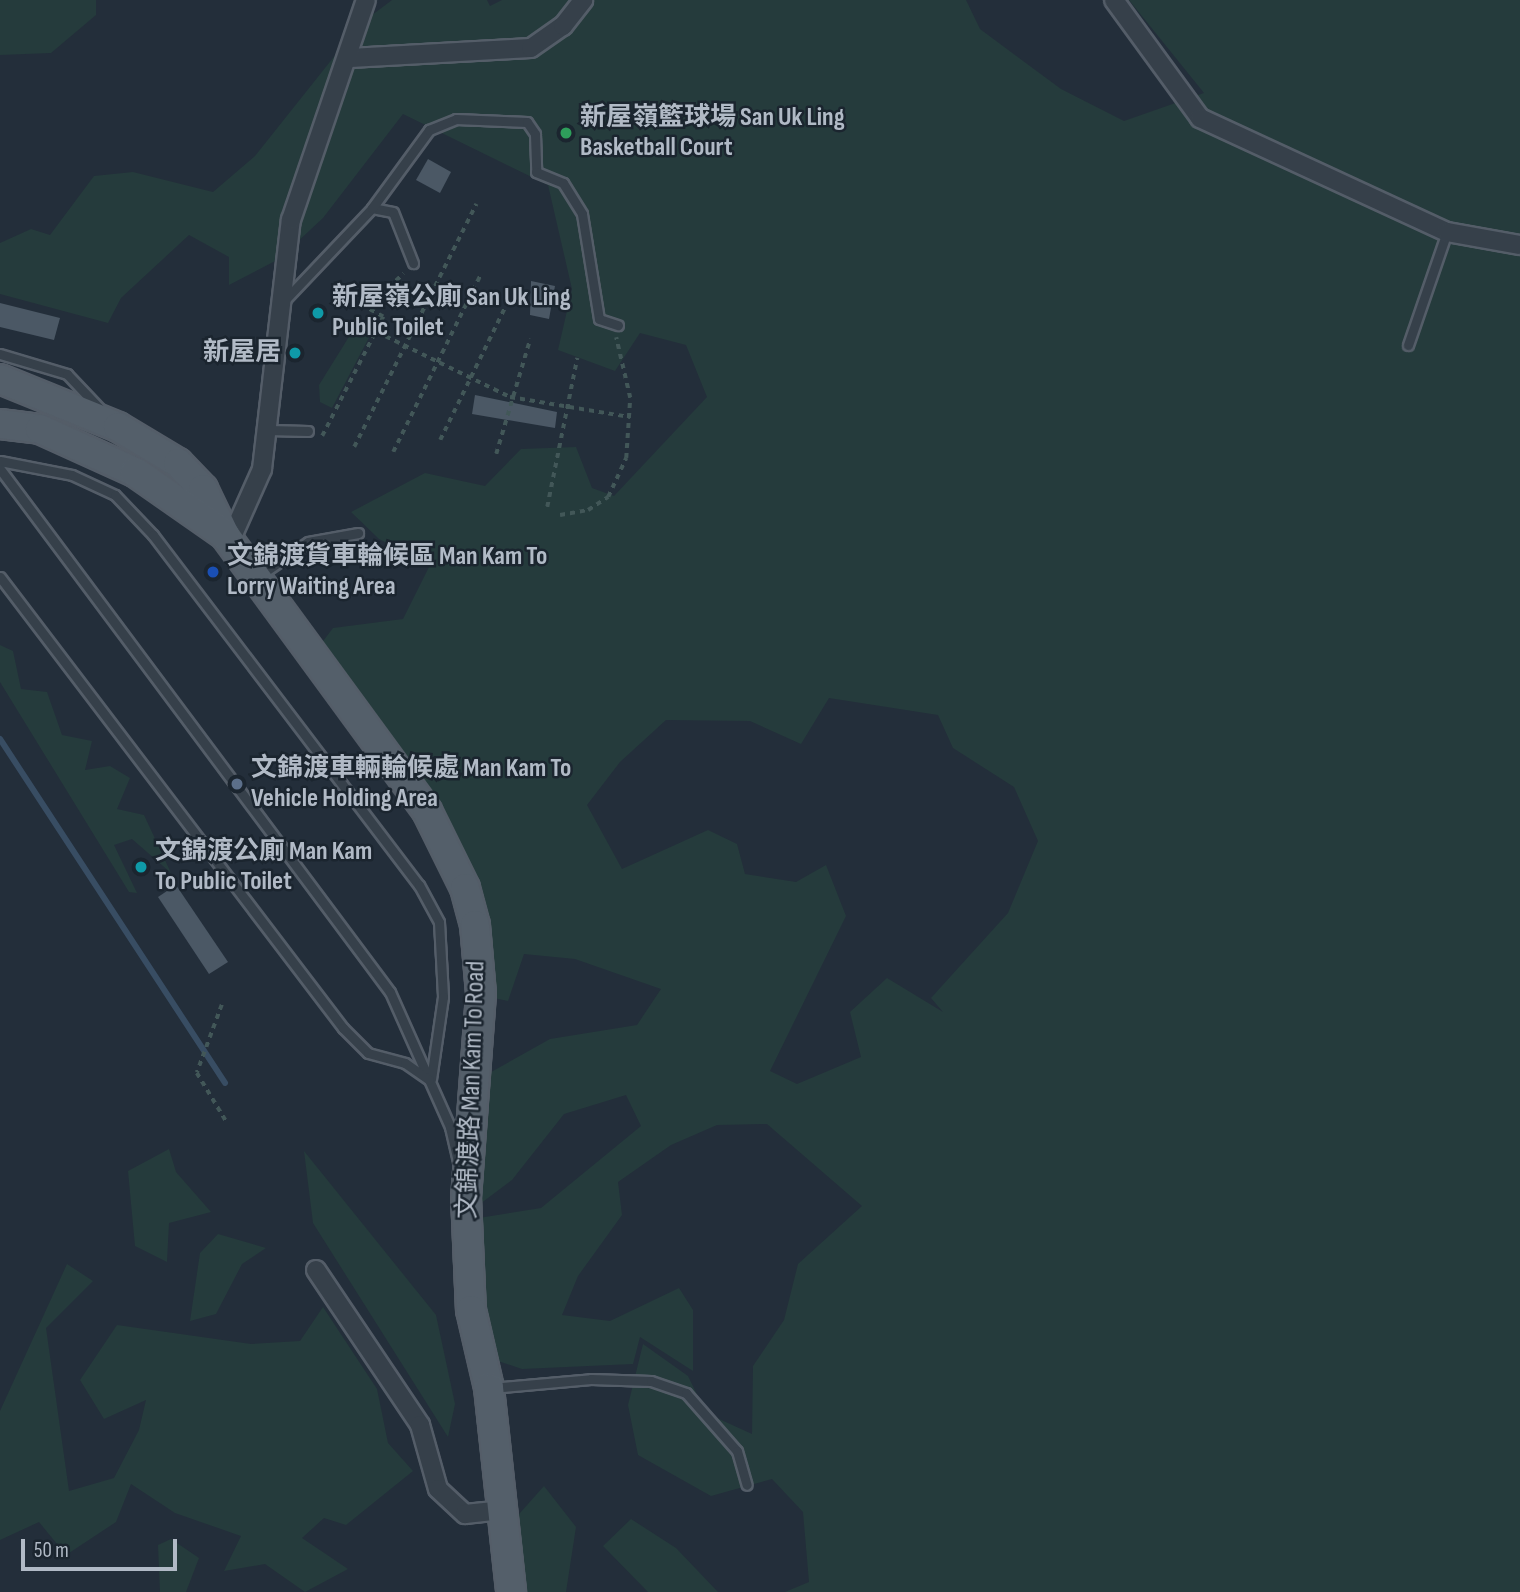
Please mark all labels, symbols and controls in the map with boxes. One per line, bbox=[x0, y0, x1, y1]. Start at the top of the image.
place label: 新屋嶺籃球場 San Uk Ling Basketball Court bbox=[580, 102, 845, 164]
marker: 新屋嶺籃球場 San Uk Ling Basketball Court bbox=[558, 125, 574, 141]
place label: 新屋嶺公廁 San Uk Ling Public Toilet bbox=[332, 282, 571, 344]
marker: 新屋嶺公廁 San Uk Ling Public Toilet bbox=[310, 305, 326, 321]
place label: 新屋居 bbox=[203, 337, 281, 369]
marker: 新屋居 bbox=[287, 345, 303, 361]
place label: 文錦渡貨車輪候區 Man Kam To Lorry Waiting Area bbox=[227, 541, 547, 602]
marker: 文錦渡貨車輪候區 Man Kam To Lorry Waiting Area bbox=[205, 564, 221, 580]
place label: 文錦渡車輛輪候處 Man Kam To Vehicle Holding Area bbox=[251, 753, 571, 814]
marker: 文錦渡車輛輪候處 Man Kam To Vehicle Holding Area bbox=[229, 776, 245, 792]
place label: 文錦渡公廁 Man Kam To Public Toilet bbox=[155, 836, 372, 898]
marker: 文錦渡公廁 Man Kam To Public Toilet bbox=[133, 859, 149, 875]
street label: 文錦渡路 Man Kam To Road bbox=[452, 960, 492, 1220]
scale bar bbox=[24, 1526, 180, 1570]
text: 50 m bbox=[34, 1538, 69, 1563]

